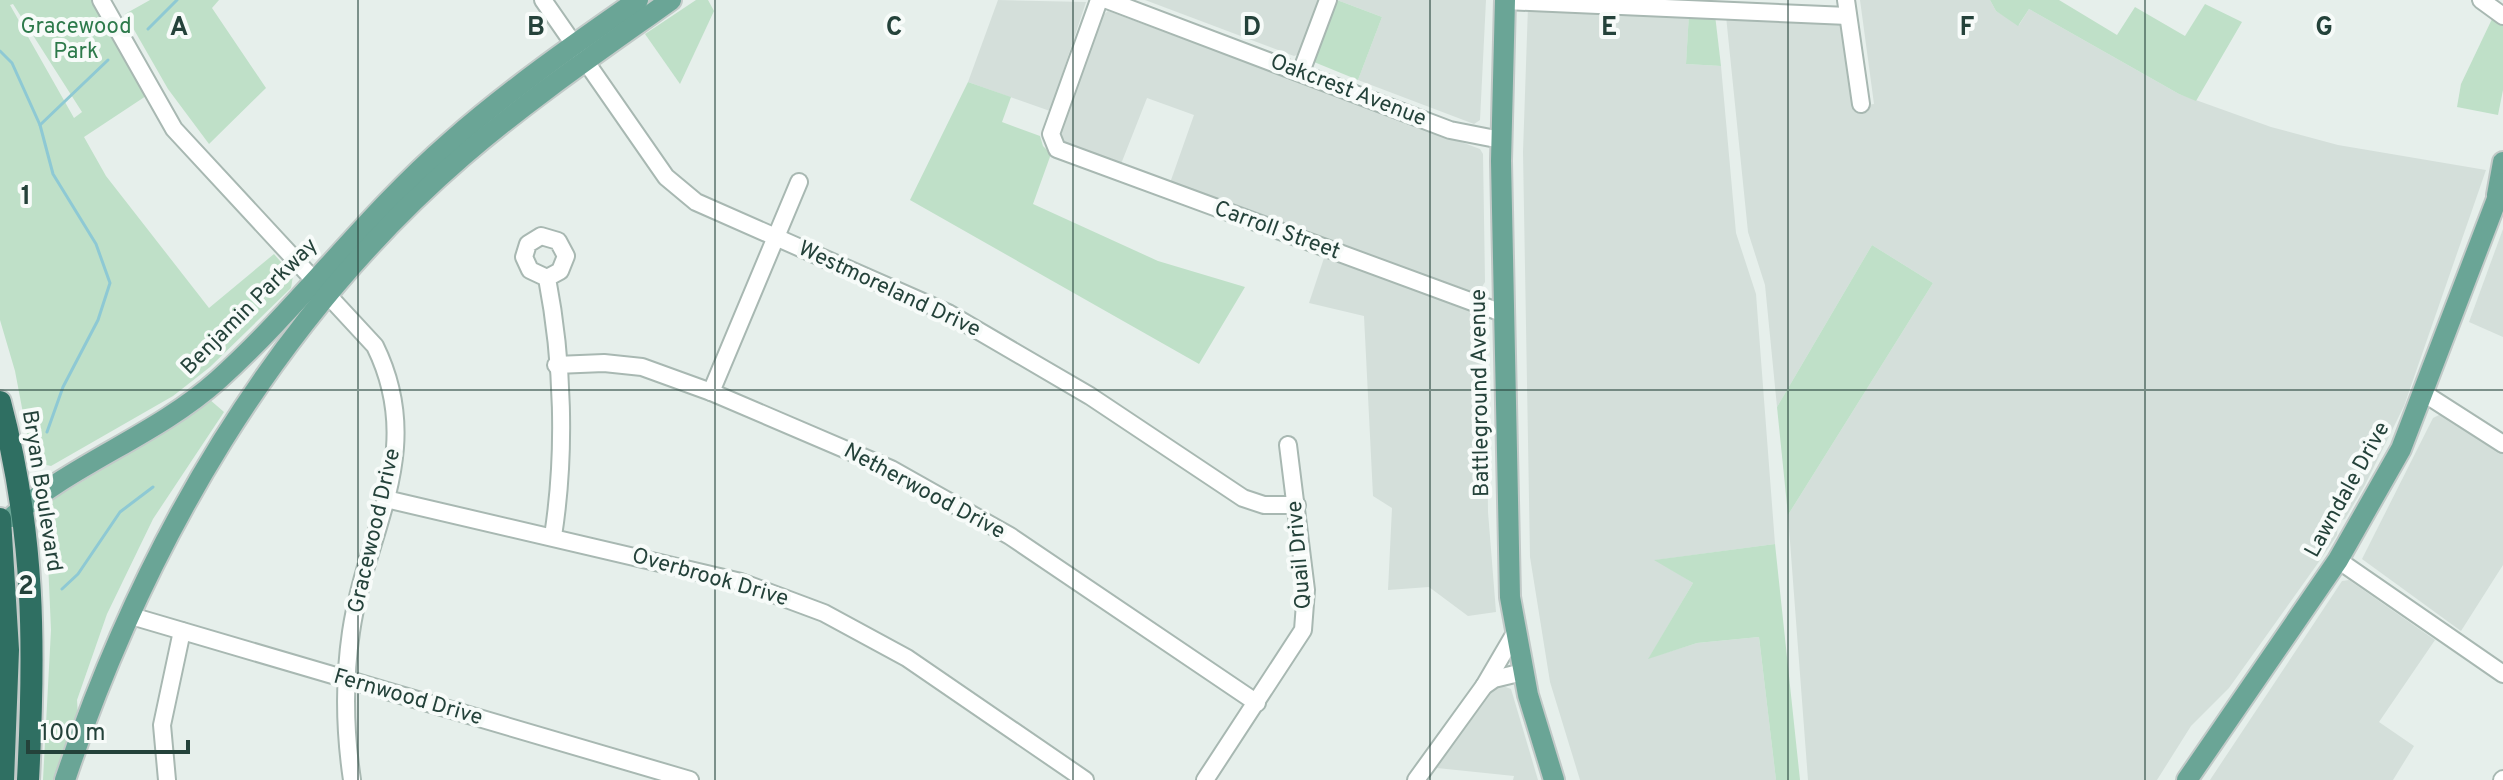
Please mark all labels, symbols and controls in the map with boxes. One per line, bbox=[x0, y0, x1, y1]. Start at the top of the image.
text: A bbox=[170, 12, 188, 45]
text: B bbox=[527, 12, 545, 45]
text: C bbox=[886, 12, 902, 45]
text: D bbox=[1243, 12, 1261, 45]
text: E bbox=[1601, 12, 1617, 45]
text: F bbox=[1960, 12, 1975, 45]
text: G bbox=[2315, 12, 2333, 45]
park label: Gracewood Park bbox=[20, 14, 132, 66]
street label: Oakcrest Avenue bbox=[1266, 49, 1430, 133]
text: 1 bbox=[21, 181, 31, 214]
street label: Carroll Street bbox=[1210, 196, 1344, 266]
street label: Benjamin Parkway bbox=[176, 233, 324, 381]
street label: Westmoreland Drive bbox=[793, 236, 985, 344]
street label: Battleground Avenue bbox=[1466, 289, 1496, 497]
street label: Bryan Boulevard bbox=[15, 408, 67, 574]
street label: Lawndale Drive bbox=[2300, 417, 2396, 563]
street label: Netherwood Drive bbox=[839, 438, 1009, 546]
street label: Gracewood Drive bbox=[343, 446, 407, 616]
street label: Quail Drive bbox=[1282, 500, 1318, 610]
street label: Overbrook Drive bbox=[629, 543, 791, 613]
text: 2 bbox=[18, 571, 34, 604]
street label: Fernwood Drive bbox=[330, 664, 486, 732]
scale bar bbox=[28, 704, 188, 754]
text: 100 m bbox=[40, 719, 106, 749]

